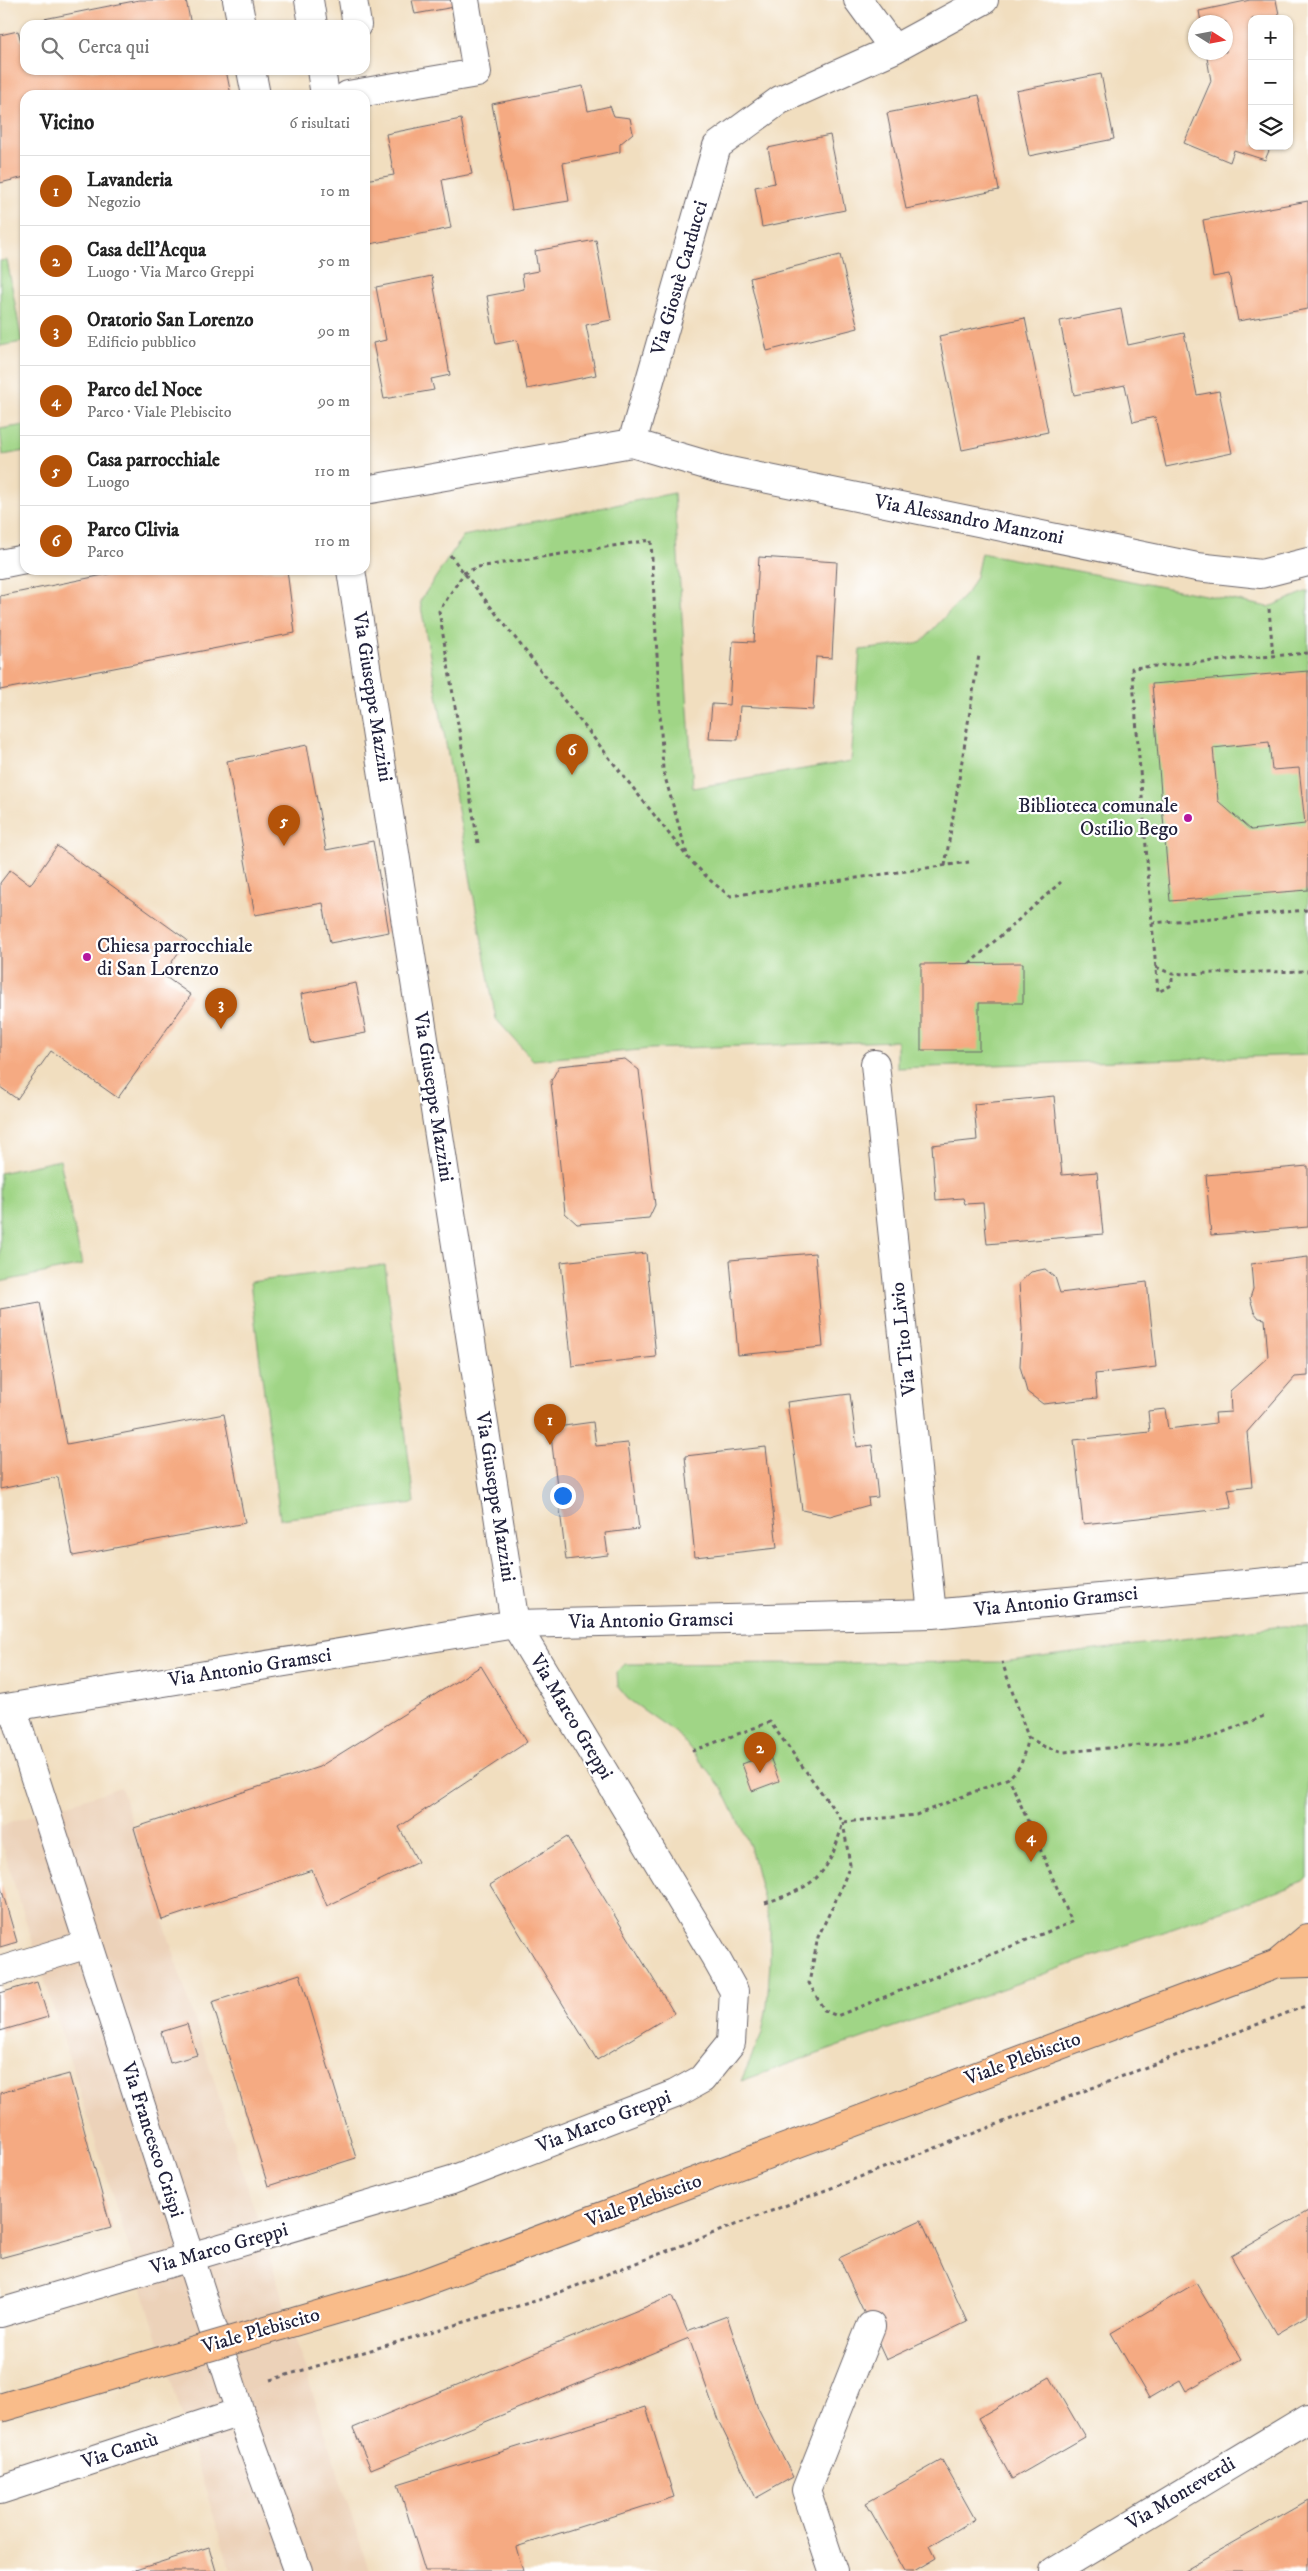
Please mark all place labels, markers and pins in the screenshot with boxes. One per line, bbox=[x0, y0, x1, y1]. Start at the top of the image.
pin: 6 bbox=[556, 734, 588, 775]
place label: Biblioteca comunale Ostilio Bego bbox=[1018, 794, 1178, 842]
pin: 5 bbox=[268, 805, 300, 846]
marker: Biblioteca comunale Ostilio Bego bbox=[1182, 812, 1194, 824]
place label: Chiesa parrocchiale di San Lorenzo bbox=[97, 934, 252, 982]
marker: Chiesa parrocchiale di San Lorenzo bbox=[81, 951, 93, 963]
pin: 3 bbox=[205, 988, 237, 1029]
pin: 1 bbox=[534, 1404, 566, 1445]
pin: 2 bbox=[744, 1732, 776, 1773]
pin: 4 bbox=[1015, 1821, 1047, 1862]

